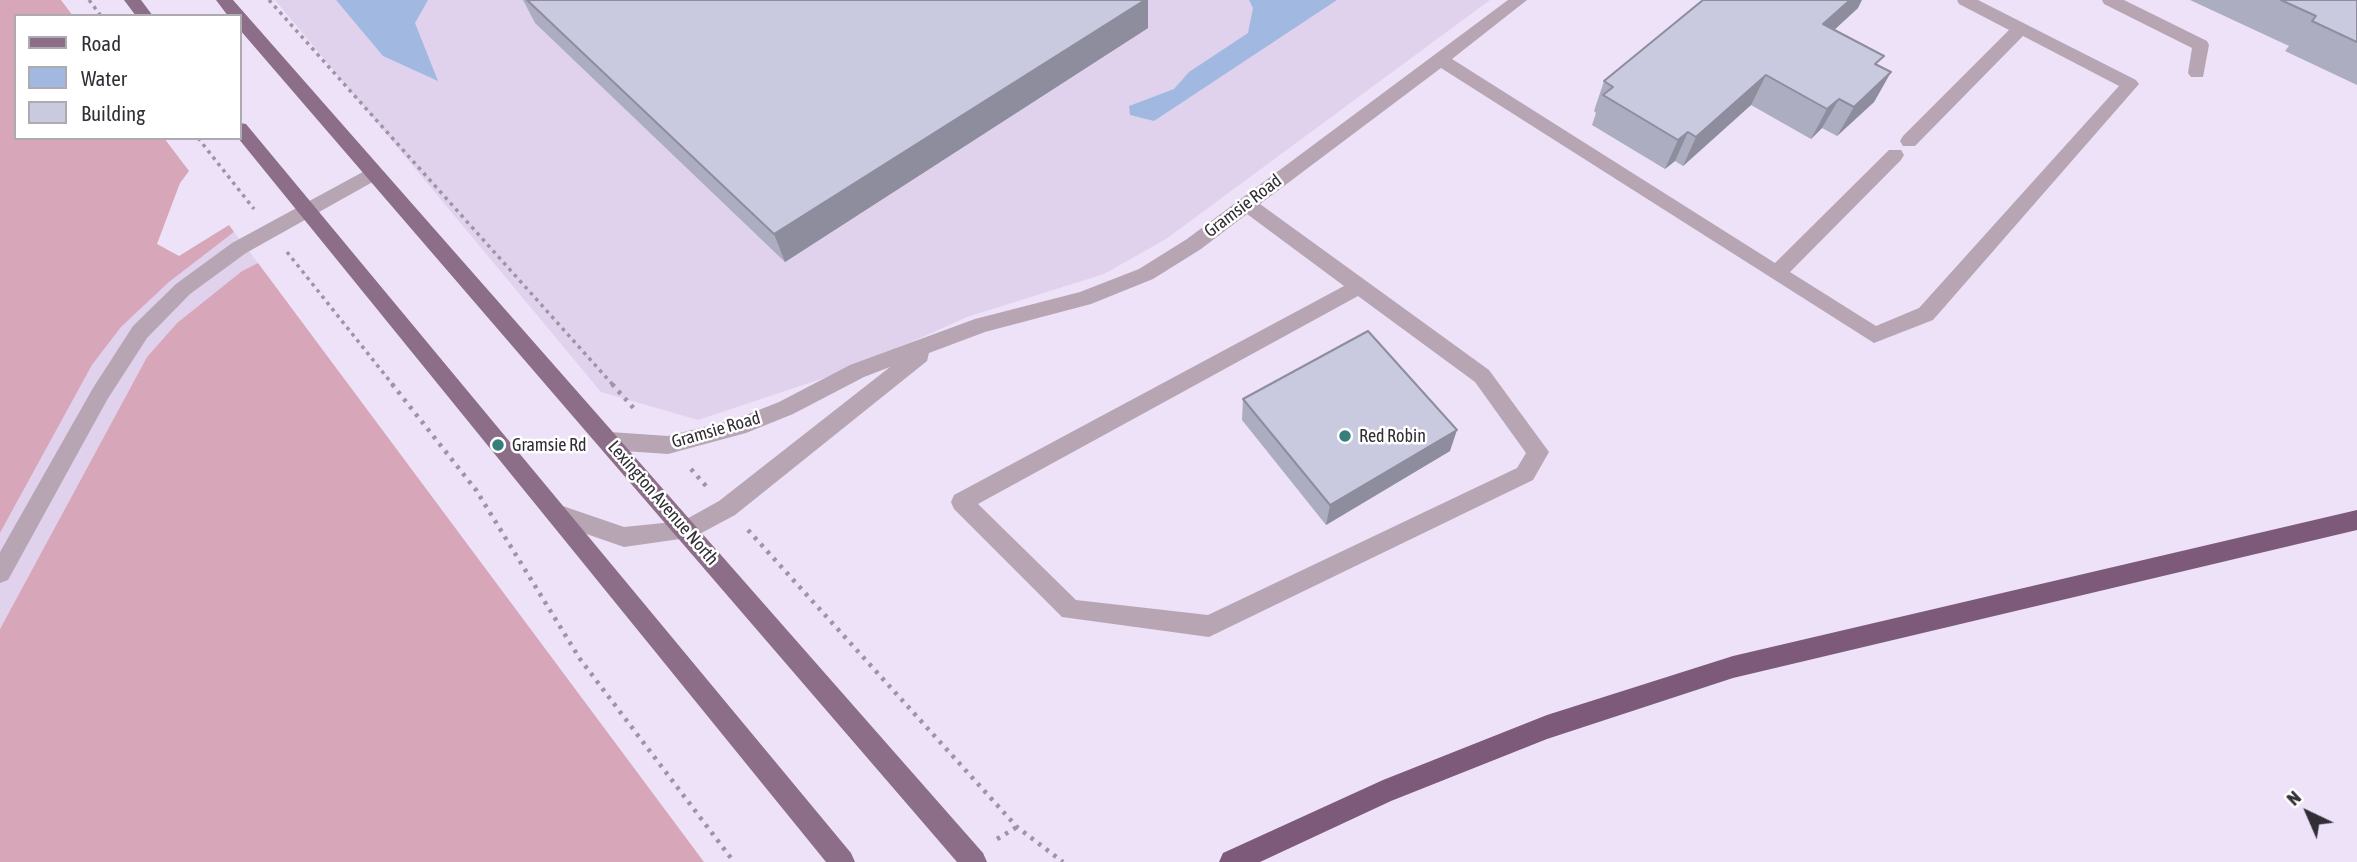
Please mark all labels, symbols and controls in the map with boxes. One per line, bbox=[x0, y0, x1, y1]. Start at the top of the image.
legend bbox=[14, 14, 242, 140]
text: Road bbox=[81, 31, 121, 55]
text: Water bbox=[81, 66, 127, 90]
text: Building bbox=[81, 101, 145, 125]
street label: Gramsie Road bbox=[1200, 170, 1286, 242]
street label: Gramsie Road bbox=[669, 407, 763, 453]
place label: Red Robin bbox=[1359, 425, 1426, 447]
marker: Red Robin bbox=[1337, 428, 1353, 444]
place label: Gramsie Rd bbox=[512, 434, 586, 456]
street label: Lexington Avenue North bbox=[603, 436, 723, 570]
marker: Gramsie Rd bbox=[490, 437, 506, 453]
north arrow bbox=[2273, 778, 2343, 848]
text: N bbox=[2282, 786, 2305, 810]

